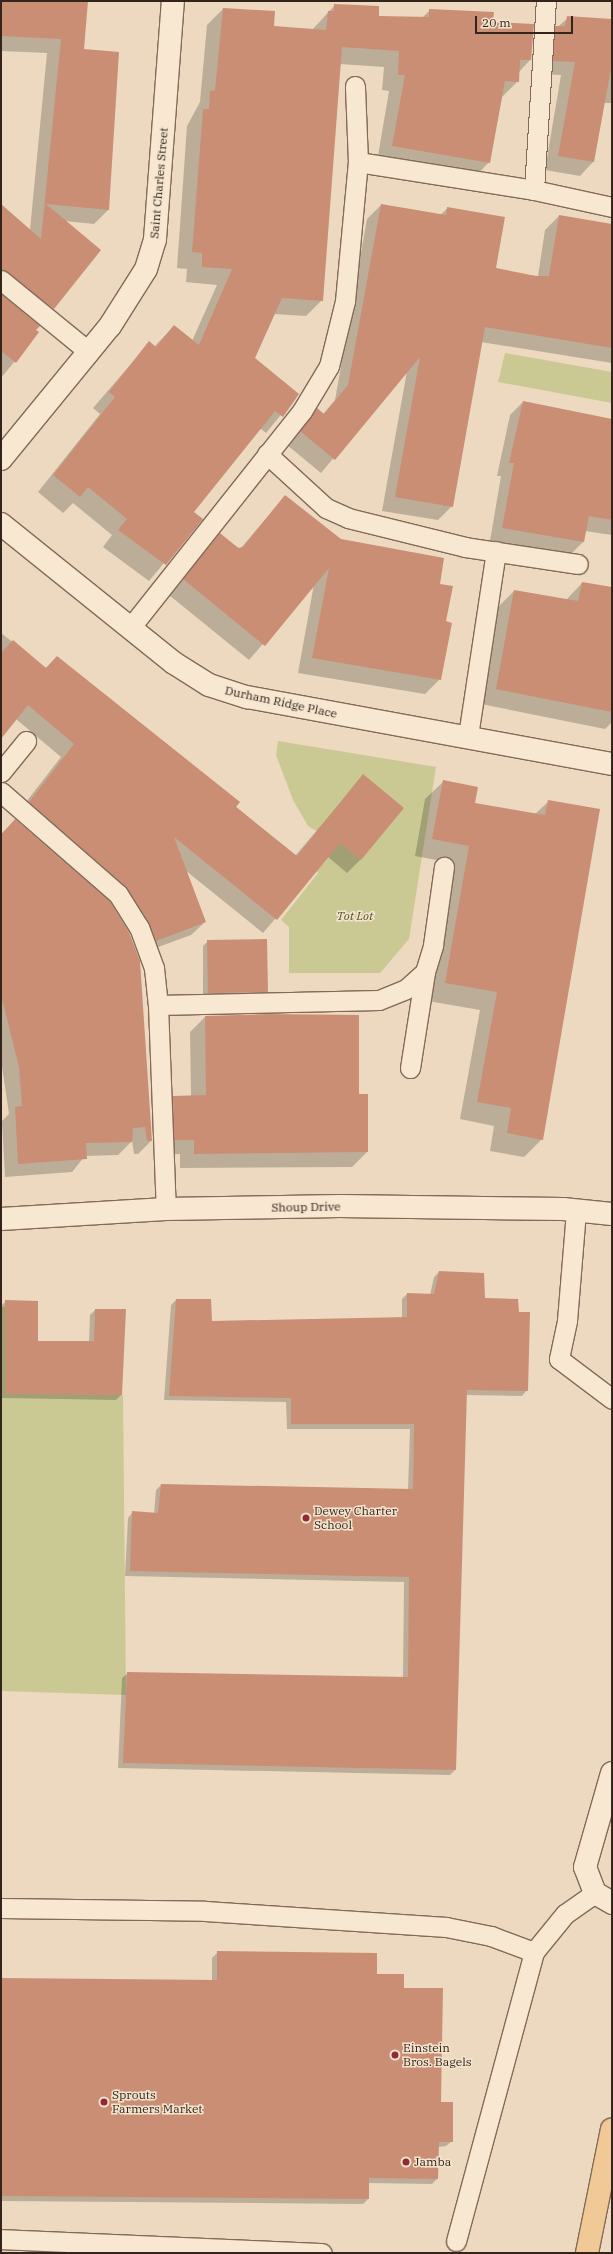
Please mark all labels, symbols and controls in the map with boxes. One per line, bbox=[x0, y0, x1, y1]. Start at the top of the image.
scale bar bbox=[477, 8, 575, 34]
text: 20 m bbox=[482, 15, 511, 30]
street label: Saint Charles Street bbox=[147, 127, 171, 239]
street label: Durham Ridge Place bbox=[224, 683, 338, 721]
park label: Tot Lot bbox=[337, 909, 373, 923]
street label: Shoup Drive bbox=[271, 1199, 341, 1215]
place label: Dewey Charter School bbox=[314, 1504, 397, 1532]
marker: Dewey Charter School bbox=[301, 1513, 311, 1523]
place label: Einstein Bros. Bagels bbox=[403, 2041, 472, 2069]
marker: Einstein Bros. Bagels bbox=[390, 2050, 400, 2060]
place label: Sprouts Farmers Market bbox=[112, 2088, 203, 2116]
marker: Sprouts Farmers Market bbox=[99, 2097, 109, 2107]
place label: Jamba bbox=[414, 2155, 451, 2169]
marker: Jamba bbox=[401, 2157, 411, 2167]

